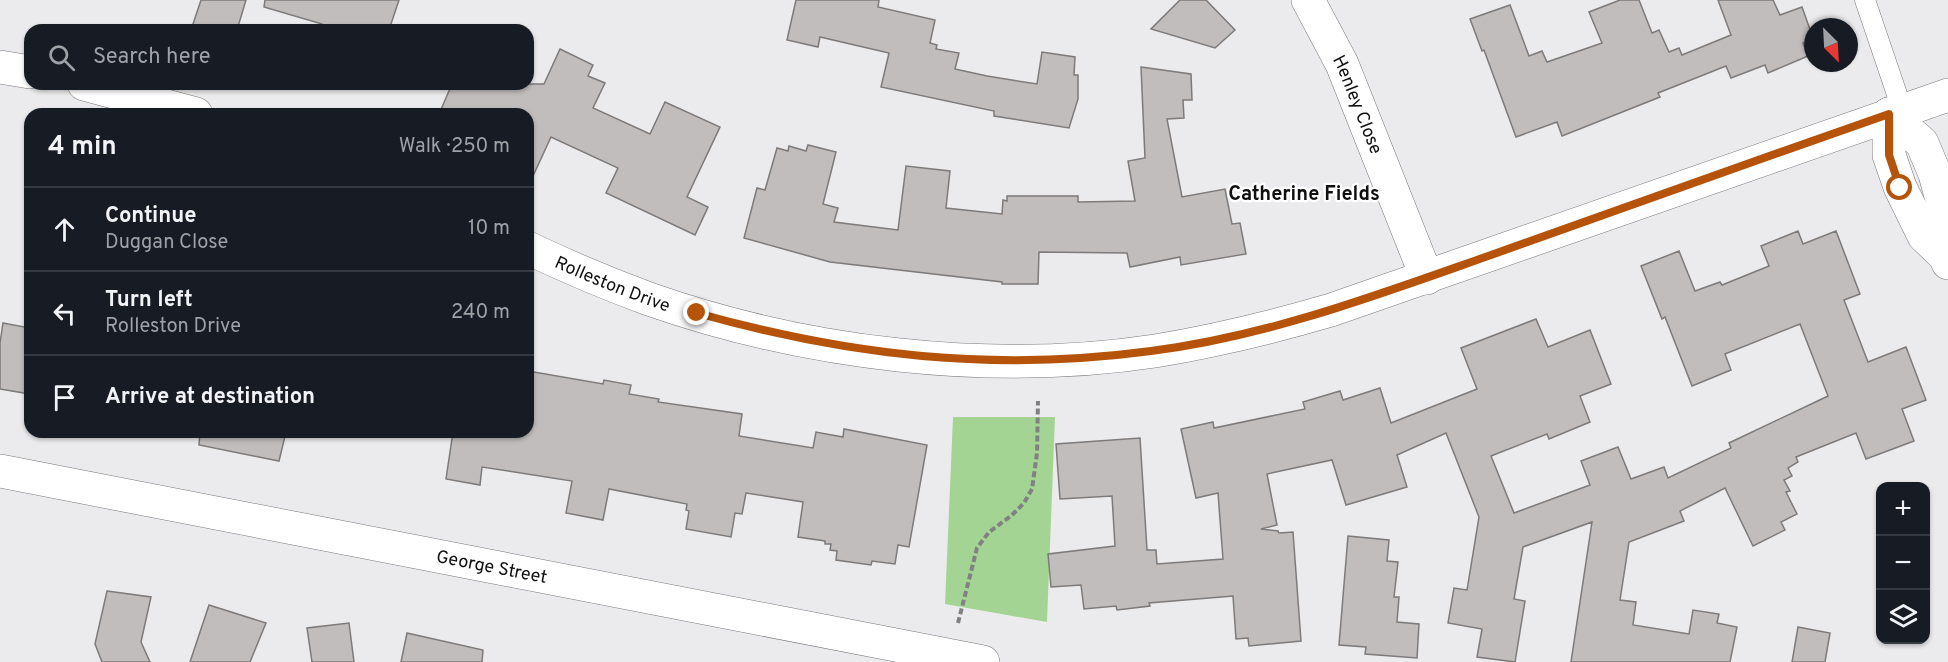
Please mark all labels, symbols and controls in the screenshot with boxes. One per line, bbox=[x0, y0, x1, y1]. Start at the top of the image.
north arrow bbox=[1804, 18, 1858, 72]
search box bbox=[24, 24, 534, 90]
icon: search bbox=[45, 41, 78, 74]
text: Search here bbox=[93, 44, 211, 71]
street label: Henley Close bbox=[1326, 52, 1387, 158]
text: 4 min bbox=[48, 131, 117, 164]
text: Walk · 250 m bbox=[399, 134, 510, 160]
route start bbox=[1886, 174, 1912, 200]
district label: Catherine Fields bbox=[1228, 182, 1380, 208]
text: Continue bbox=[105, 203, 196, 230]
icon: ahead bbox=[48, 213, 81, 246]
text: 10 m bbox=[468, 216, 510, 242]
text: Duggan Close bbox=[105, 230, 228, 256]
street label: Rolleston Drive bbox=[551, 252, 673, 318]
text: Turn left bbox=[105, 287, 193, 314]
icon: left bbox=[48, 297, 81, 330]
route end bbox=[683, 299, 709, 325]
text: 240 m bbox=[451, 300, 510, 326]
text: Rolleston Drive bbox=[105, 314, 241, 340]
icon: arrive bbox=[48, 381, 81, 414]
text: Arrive at destination bbox=[105, 384, 315, 411]
map controls bbox=[1876, 482, 1930, 644]
button: + bbox=[1876, 482, 1930, 536]
button: − bbox=[1876, 536, 1930, 590]
street label: George Street bbox=[434, 546, 549, 590]
button: layers bbox=[1876, 590, 1930, 644]

